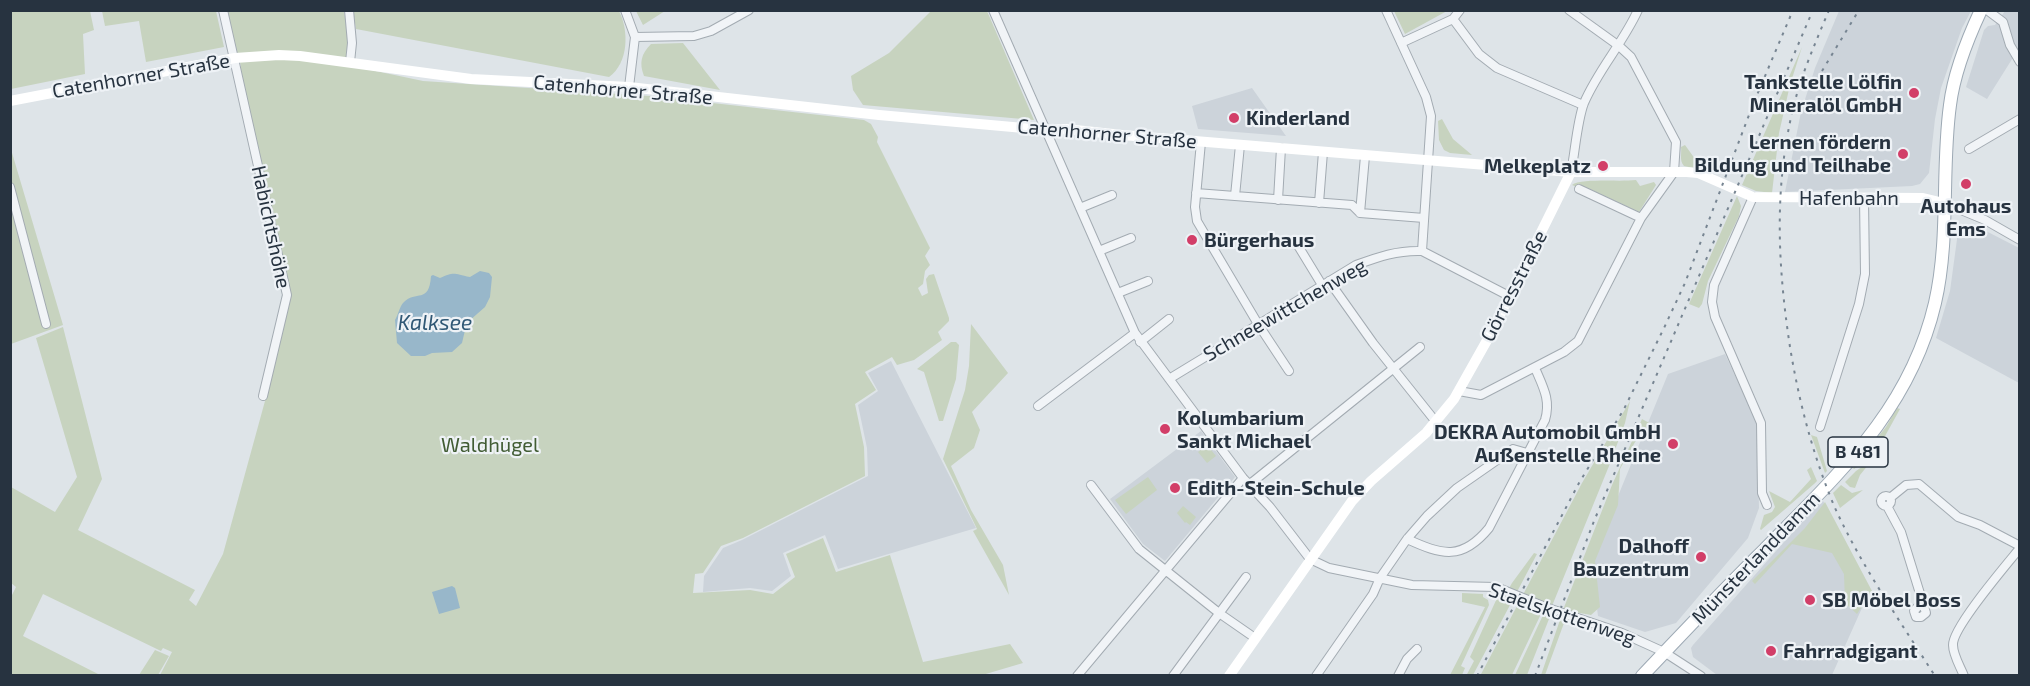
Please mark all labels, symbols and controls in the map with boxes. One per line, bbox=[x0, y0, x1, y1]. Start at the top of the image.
street label: Catenhorner Straße bbox=[50, 49, 232, 103]
street label: Catenhorner Straße bbox=[532, 70, 714, 110]
place label: Tankstelle Lölfin Mineralöl GmbH bbox=[1744, 70, 1902, 117]
marker: Tankstelle Lölfin Mineralöl GmbH bbox=[1907, 86, 1921, 100]
place label: Kinderland bbox=[1246, 106, 1350, 130]
marker: Kinderland bbox=[1227, 111, 1241, 125]
street label: Catenhorner Straße bbox=[1016, 114, 1198, 154]
place label: Lernen fördern Bildung und Teilhabe bbox=[1694, 130, 1891, 177]
marker: Lernen fördern Bildung und Teilhabe bbox=[1896, 147, 1910, 161]
place label: Melkeplatz bbox=[1484, 154, 1591, 178]
marker: Melkeplatz bbox=[1596, 159, 1610, 173]
street label: Habichtshöhe bbox=[246, 163, 296, 291]
marker: Autohaus Ems bbox=[1959, 177, 1973, 191]
street label: Hafenbahn bbox=[1799, 186, 1899, 210]
place label: Autohaus Ems bbox=[1921, 194, 2011, 241]
street label: Görresstraße bbox=[1476, 226, 1552, 346]
place label: Bürgerhaus bbox=[1204, 228, 1314, 252]
marker: Bürgerhaus bbox=[1185, 233, 1199, 247]
street label: Schneewittchenweg bbox=[1199, 253, 1371, 367]
water label: Kalksee bbox=[398, 310, 472, 336]
place label: Kolumbarium Sankt Michael bbox=[1177, 406, 1311, 453]
place label: DEKRA Automobil GmbH Außenstelle Rheine bbox=[1434, 420, 1661, 467]
marker: Kolumbarium Sankt Michael bbox=[1158, 422, 1172, 436]
park label: Waldhügel bbox=[441, 433, 539, 457]
marker: DEKRA Automobil GmbH Außenstelle Rheine bbox=[1666, 437, 1680, 451]
road number: B 481 bbox=[1828, 437, 1888, 467]
place label: Edith-Stein-Schule bbox=[1187, 476, 1365, 500]
marker: Edith-Stein-Schule bbox=[1168, 481, 1182, 495]
street label: Münsterlanddamm bbox=[1687, 487, 1825, 629]
place label: Dalhoff Bauzentrum bbox=[1573, 534, 1689, 581]
marker: Dalhoff Bauzentrum bbox=[1694, 550, 1708, 564]
street label: Staelskottenweg bbox=[1485, 578, 1639, 650]
place label: SB Möbel Boss bbox=[1822, 588, 1961, 612]
marker: SB Möbel Boss bbox=[1803, 593, 1817, 607]
place label: Fahrradgigant bbox=[1783, 639, 1918, 663]
marker: Fahrradgigant bbox=[1764, 644, 1778, 658]

